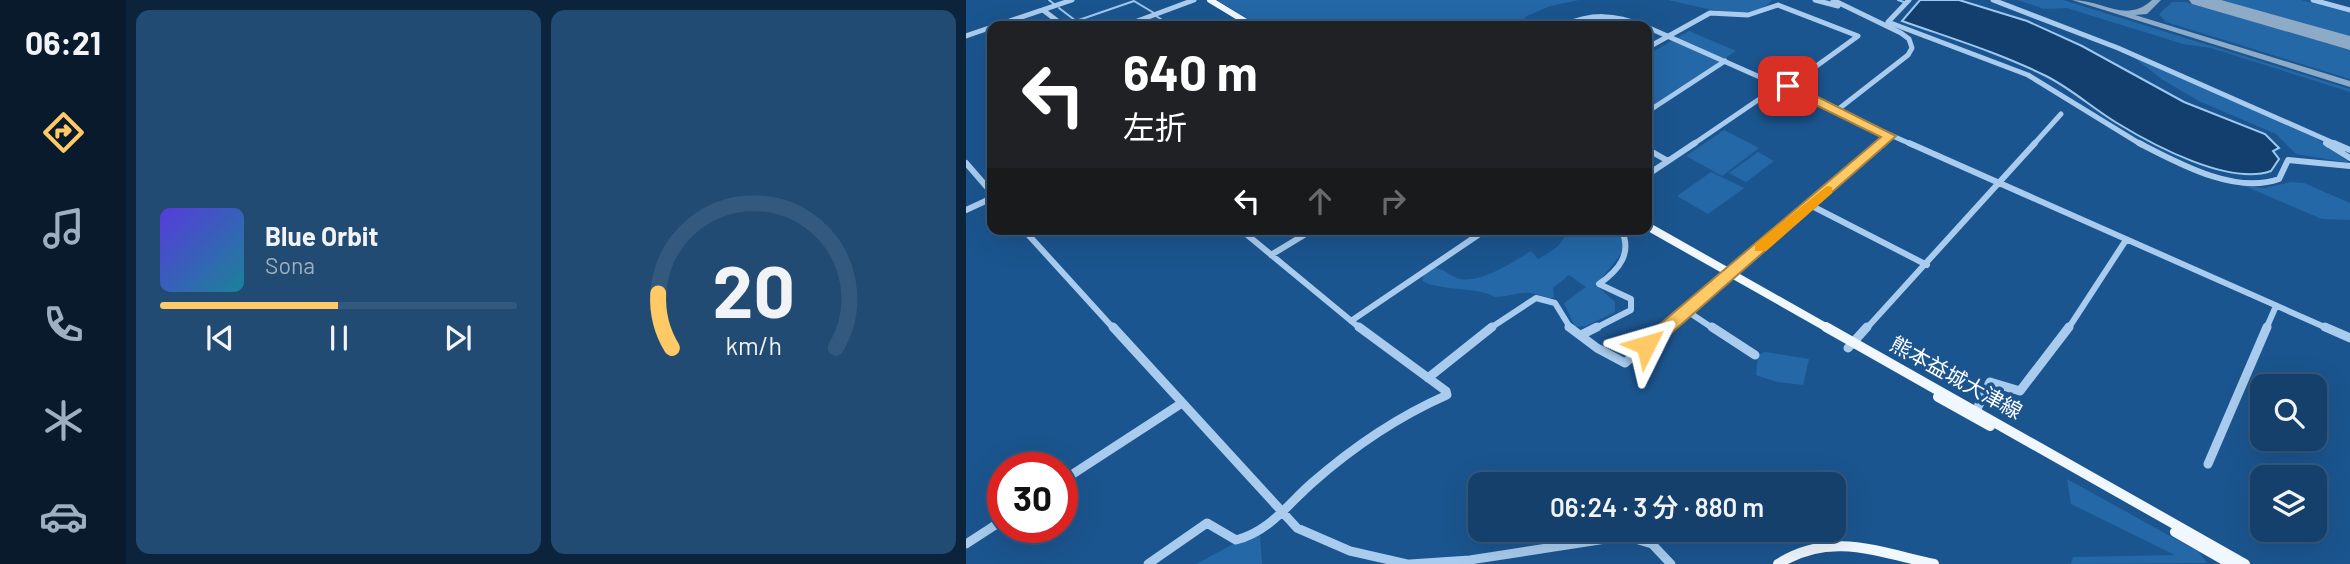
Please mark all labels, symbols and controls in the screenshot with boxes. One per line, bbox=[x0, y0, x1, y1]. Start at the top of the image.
text: 06:21 bbox=[25, 23, 101, 61]
text: 640 m bbox=[1123, 42, 1258, 101]
icon: left bbox=[1008, 49, 1099, 140]
pin bbox=[1758, 56, 1818, 116]
icon: arrive bbox=[1769, 67, 1807, 105]
text: 左折 bbox=[1123, 107, 1187, 145]
icon: directions bbox=[39, 108, 88, 157]
icon: left bbox=[1228, 182, 1266, 220]
icon: ahead bbox=[1301, 182, 1339, 220]
icon: right bbox=[1374, 182, 1412, 220]
icon: music bbox=[39, 204, 88, 253]
text: Blue Orbit bbox=[265, 220, 378, 251]
text: 20 bbox=[712, 245, 795, 333]
text: Sona bbox=[265, 251, 315, 279]
icon: phone bbox=[39, 300, 88, 349]
position arrow bbox=[1609, 308, 1683, 382]
icon: previous bbox=[201, 319, 239, 357]
icon: pause bbox=[320, 319, 358, 357]
icon: next bbox=[439, 319, 477, 357]
text: km/h bbox=[725, 330, 782, 360]
street label: 熊本益城大津線 bbox=[1886, 330, 2027, 423]
map controls bbox=[2250, 374, 2327, 542]
button: search bbox=[2250, 374, 2327, 451]
icon: climate bbox=[39, 396, 88, 445]
speed limit sign: 30 bbox=[987, 452, 1078, 543]
button: layers bbox=[2250, 465, 2327, 542]
text: 06:24 · 3 分 · 880 m bbox=[1550, 491, 1764, 522]
icon: car bbox=[39, 492, 88, 541]

